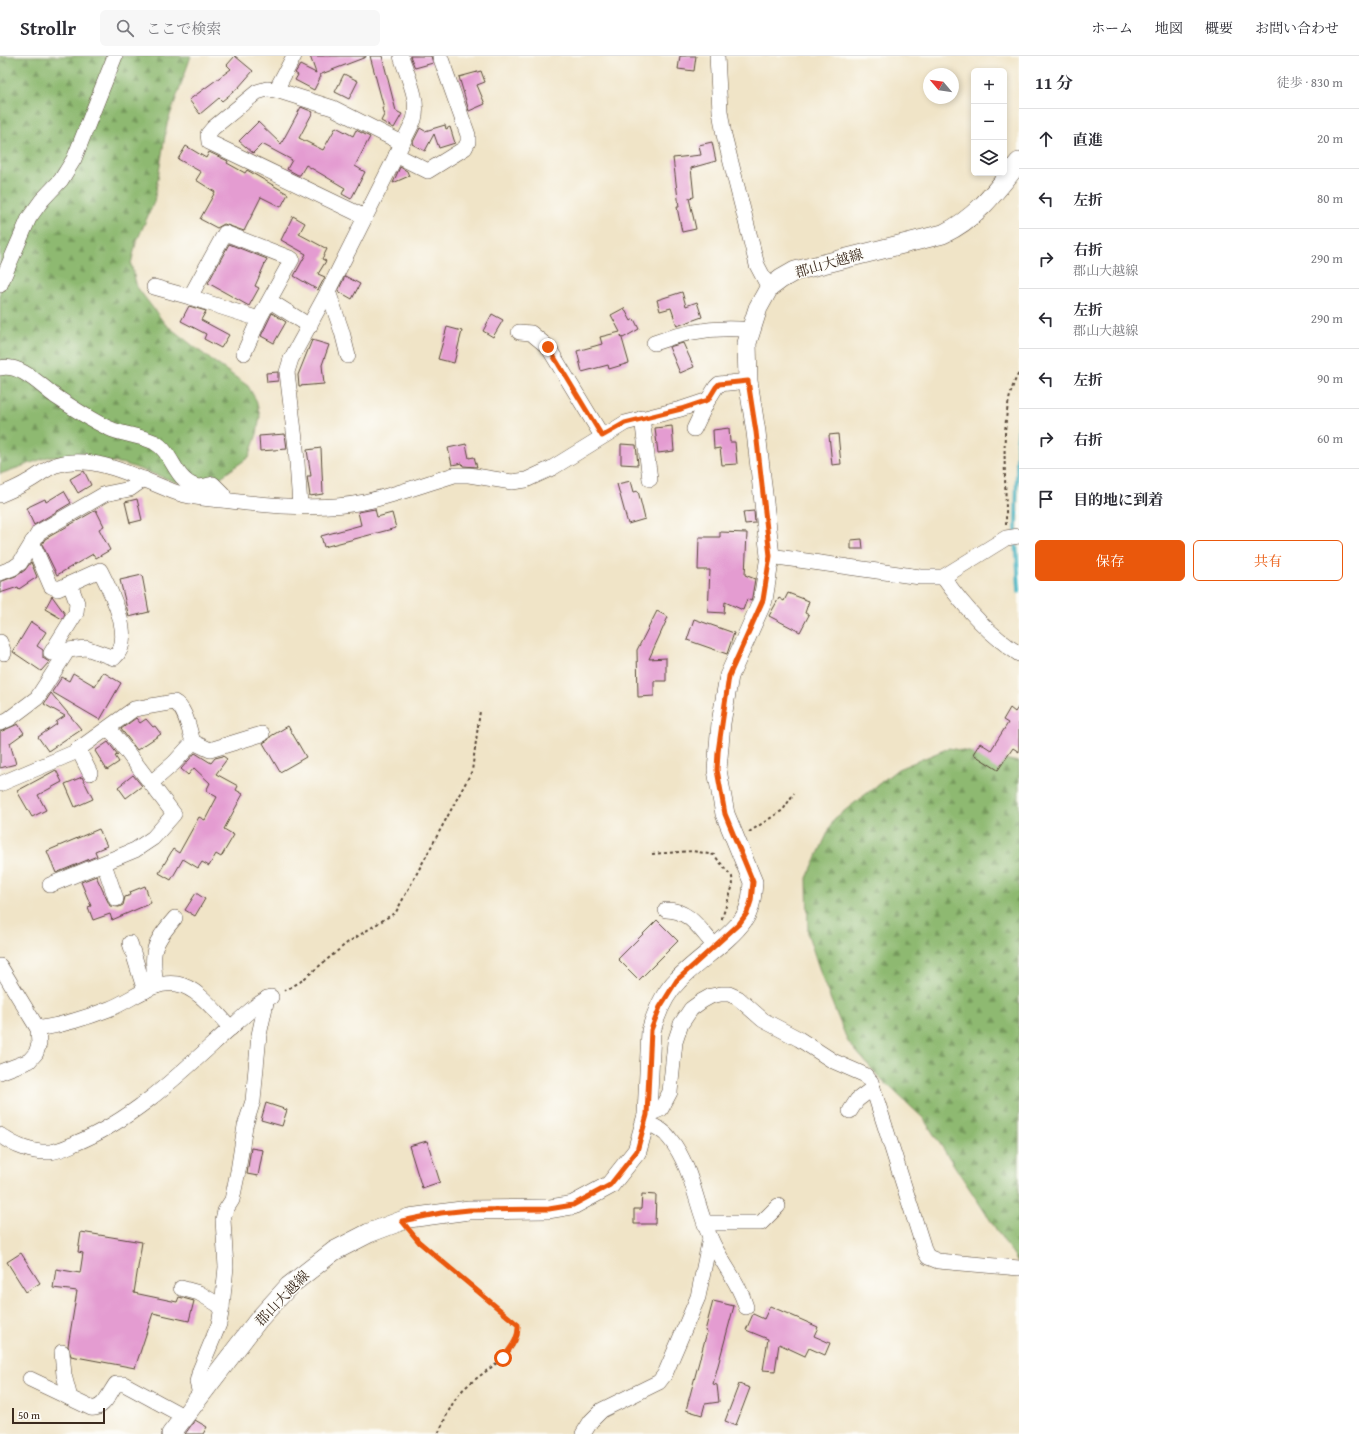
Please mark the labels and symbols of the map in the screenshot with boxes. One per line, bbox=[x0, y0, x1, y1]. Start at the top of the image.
north arrow bbox=[923, 68, 959, 104]
street label: 郡山大越線 bbox=[793, 244, 865, 282]
route end bbox=[539, 338, 557, 356]
street label: 郡山大越線 bbox=[250, 1266, 314, 1330]
route start bbox=[494, 1349, 512, 1367]
scale bar bbox=[12, 1406, 105, 1425]

